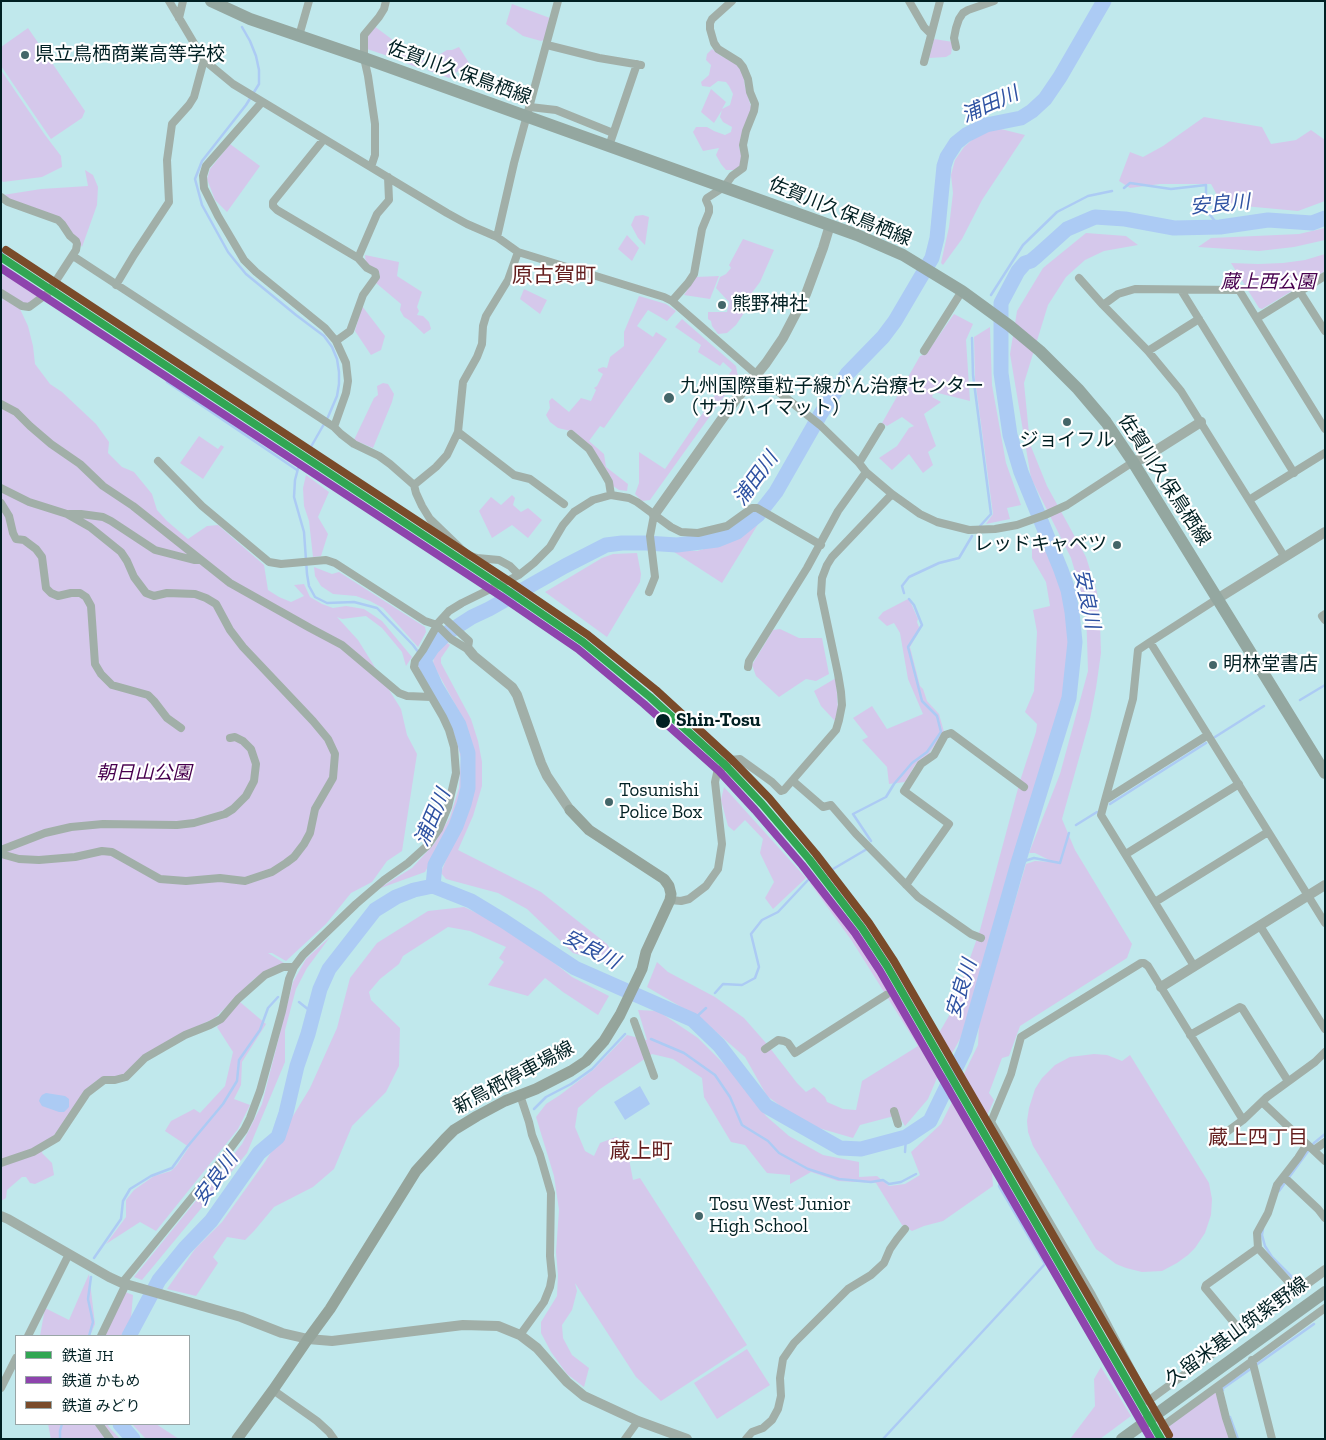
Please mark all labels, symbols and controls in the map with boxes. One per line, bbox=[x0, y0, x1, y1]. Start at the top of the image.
street label: 佐賀川久保鳥栖線 bbox=[384, 36, 534, 110]
place label: 県立鳥栖商業高等学校 bbox=[35, 44, 225, 66]
marker: 県立鳥栖商業高等学校 bbox=[19, 49, 31, 61]
water label: 浦田川 bbox=[958, 82, 1022, 128]
street label: 佐賀川久保鳥栖線 bbox=[765, 173, 915, 251]
water label: 安良川 bbox=[1189, 190, 1251, 220]
district label: 原古賀町 bbox=[512, 263, 596, 289]
park label: 蔵上西公園 bbox=[1221, 272, 1315, 294]
place label: 熊野神社 bbox=[732, 294, 808, 316]
marker: 熊野神社 bbox=[716, 299, 728, 311]
place label: 九州国際重粒子線がん治療センター （サガハイマット） bbox=[680, 376, 984, 420]
marker: 九州国際重粒子線がん治療センター （サガハイマット） bbox=[662, 391, 676, 405]
street label: 佐賀川久保鳥栖線 bbox=[1113, 410, 1215, 550]
marker: ジョイフル bbox=[1061, 416, 1073, 428]
place label: ジョイフル bbox=[1020, 430, 1114, 452]
water label: 浦田川 bbox=[729, 448, 783, 510]
place label: レッドキャベツ bbox=[974, 534, 1107, 556]
marker: レッドキャベツ bbox=[1111, 539, 1123, 551]
water label: 安良川 bbox=[1068, 567, 1104, 631]
place label: 明林堂書店 bbox=[1223, 654, 1318, 676]
marker: 明林堂書店 bbox=[1207, 659, 1219, 671]
place label: Shin-Tosu bbox=[676, 710, 761, 732]
marker: Shin-Tosu bbox=[654, 712, 672, 730]
park label: 朝日山公園 bbox=[97, 763, 191, 785]
place label: Tosunishi Police Box bbox=[619, 780, 702, 824]
water label: 浦田川 bbox=[410, 786, 456, 850]
marker: Tosunishi Police Box bbox=[603, 796, 615, 808]
water label: 安良川 bbox=[559, 925, 623, 975]
water label: 安良川 bbox=[942, 957, 982, 1021]
street label: 新鳥栖停車場線 bbox=[450, 1037, 578, 1119]
district label: 蔵上四丁目 bbox=[1208, 1126, 1308, 1150]
district label: 蔵上町 bbox=[610, 1139, 672, 1165]
water label: 安良川 bbox=[189, 1148, 243, 1210]
place label: Tosu West Junior High School bbox=[709, 1194, 851, 1238]
marker: Tosu West Junior High School bbox=[693, 1210, 705, 1222]
street label: 久留米基山筑紫野線 bbox=[1161, 1273, 1313, 1391]
legend bbox=[15, 1335, 190, 1425]
text: 鉄道 JH bbox=[62, 1347, 114, 1365]
text: 鉄道 かもめ bbox=[62, 1372, 140, 1390]
text: 鉄道 みどり bbox=[62, 1397, 140, 1415]

